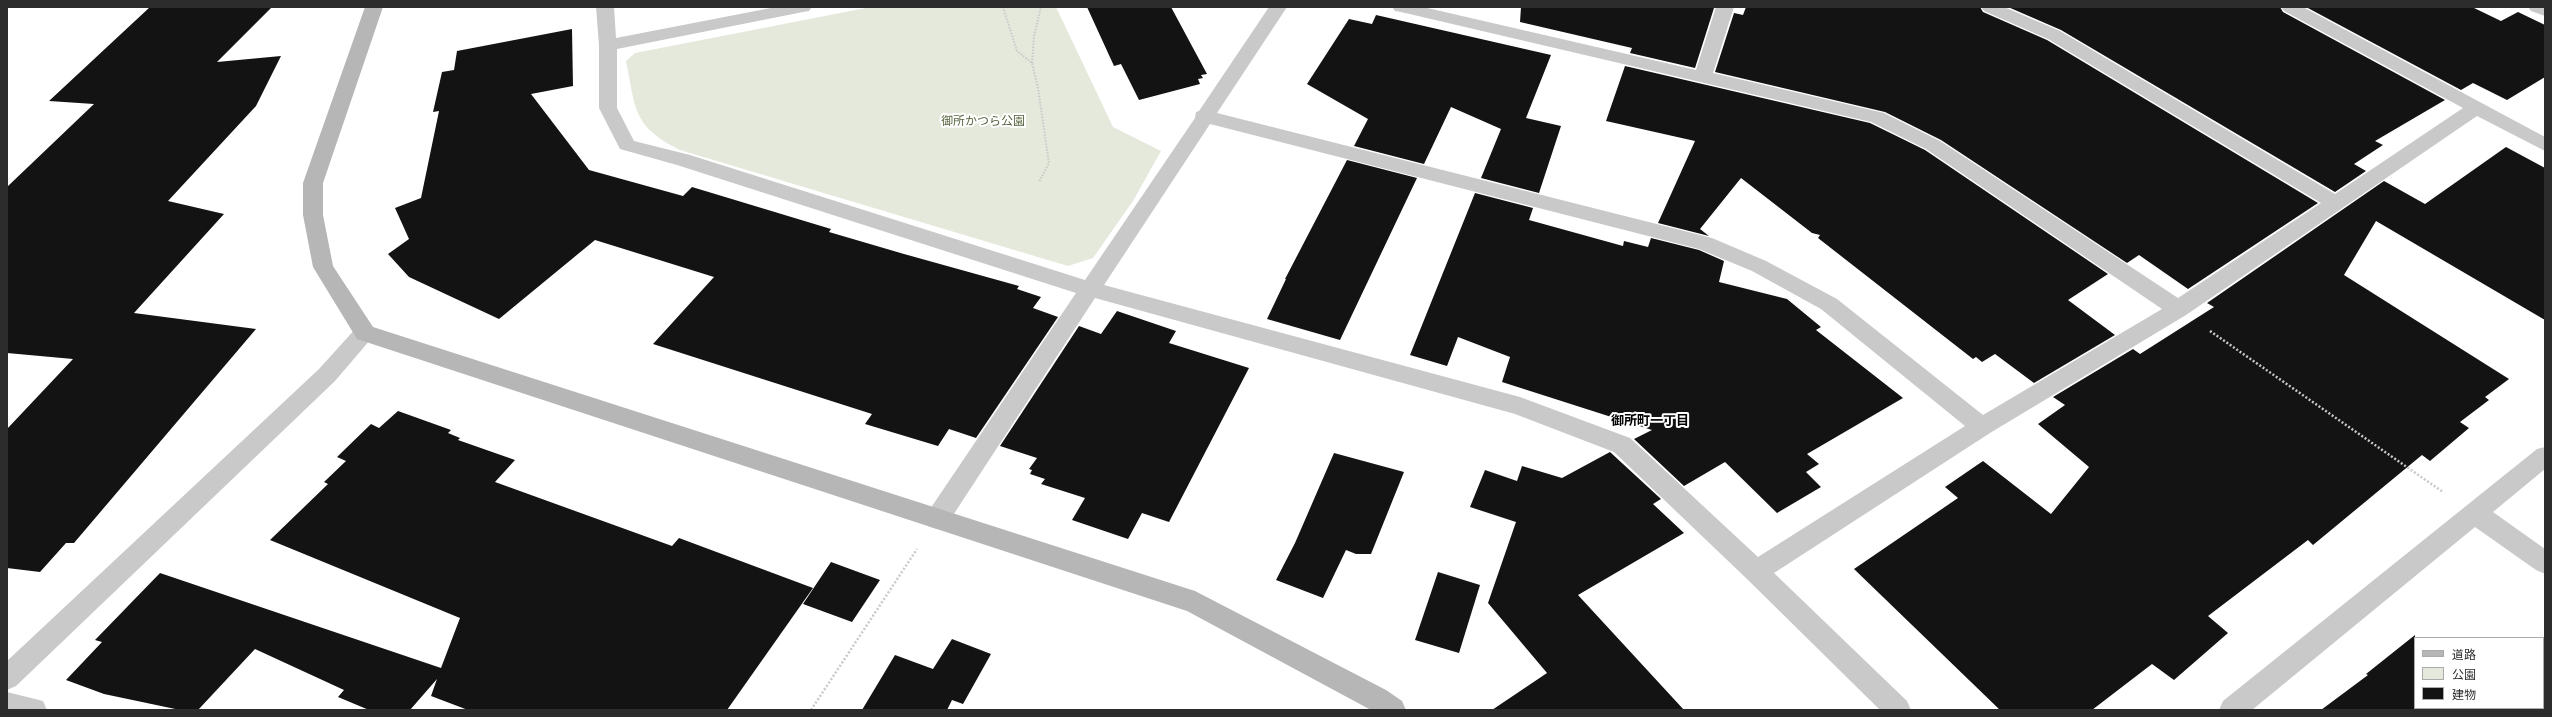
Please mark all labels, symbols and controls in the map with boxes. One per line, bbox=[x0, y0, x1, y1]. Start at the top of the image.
park label: 御所かつら公園 bbox=[941, 115, 1025, 129]
district label: 御所町一丁目 bbox=[1611, 413, 1689, 429]
legend bbox=[2414, 637, 2544, 709]
text: 道路 bbox=[2452, 648, 2476, 662]
text: 公園 bbox=[2452, 668, 2476, 682]
text: 建物 bbox=[2452, 688, 2476, 702]

